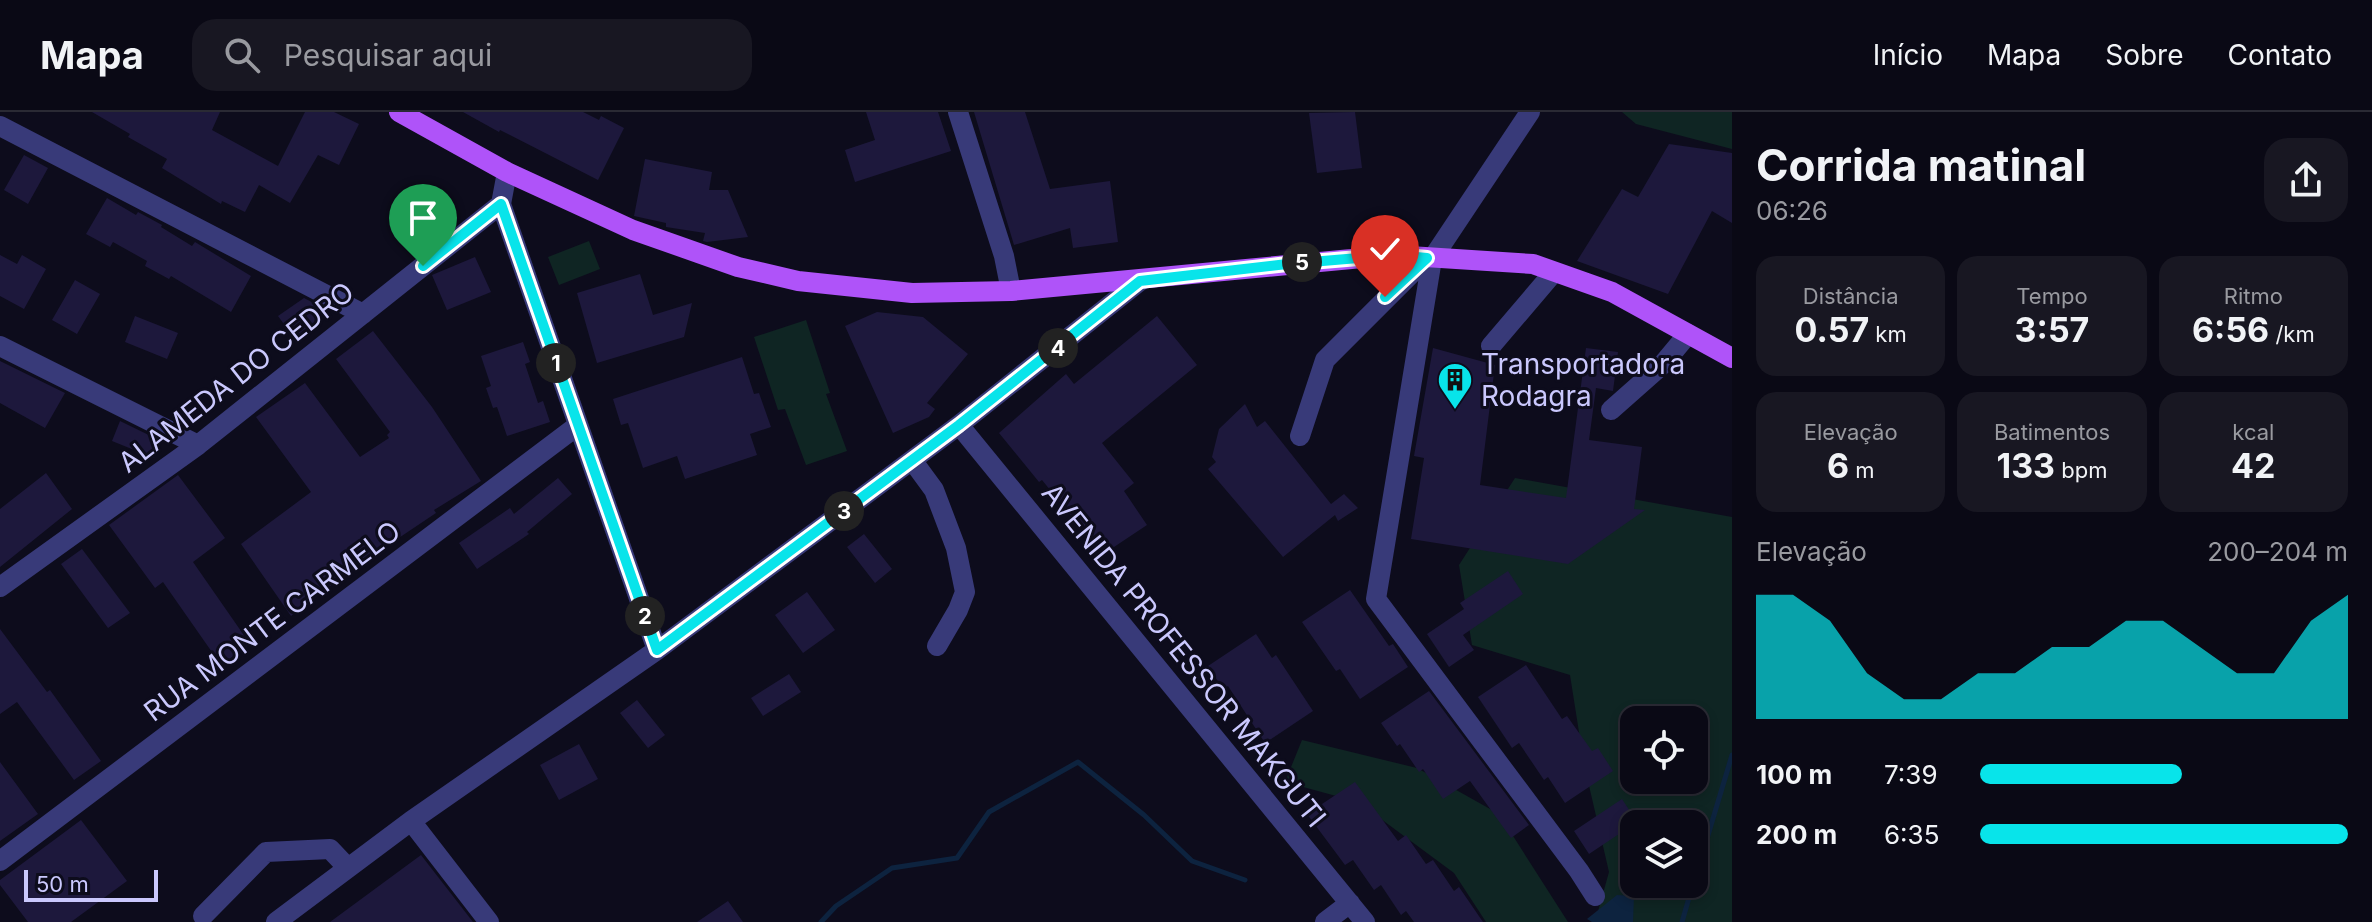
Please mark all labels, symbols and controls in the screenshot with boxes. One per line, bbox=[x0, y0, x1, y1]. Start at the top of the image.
search box bbox=[192, 19, 752, 91]
text: Mapa bbox=[40, 32, 144, 78]
icon: search bbox=[220, 33, 264, 77]
text: Pesquisar aqui bbox=[284, 37, 492, 73]
text: Início bbox=[1873, 38, 1943, 72]
text: Mapa bbox=[1987, 38, 2061, 72]
text: Sobre bbox=[2105, 38, 2184, 72]
text: Contato bbox=[2228, 38, 2332, 72]
text: Corrida matinal bbox=[1756, 138, 2086, 192]
button: share bbox=[2264, 138, 2348, 222]
pin bbox=[389, 184, 457, 266]
text: 06:26 bbox=[1756, 195, 1828, 226]
icon: arrive bbox=[401, 196, 445, 240]
pin bbox=[1351, 215, 1419, 297]
icon: check bbox=[1363, 227, 1407, 271]
pin: 5 bbox=[1282, 242, 1322, 282]
text: 5 bbox=[1295, 249, 1309, 275]
street label: ALAMEDA DO CEDRO bbox=[111, 275, 361, 479]
text: Distância bbox=[1803, 283, 1899, 309]
text: Tempo bbox=[2016, 283, 2088, 309]
text: Ritmo bbox=[2224, 283, 2283, 309]
text: 0.57 bbox=[1795, 309, 1869, 350]
text: 3:57 bbox=[2015, 309, 2089, 350]
text: 6:56 bbox=[2192, 309, 2269, 350]
text: km bbox=[1869, 321, 1907, 347]
text: /km bbox=[2269, 321, 2315, 347]
pin: 4 bbox=[1038, 328, 1078, 368]
text: 4 bbox=[1051, 335, 1065, 361]
pin: 1 bbox=[536, 343, 576, 383]
place label: Transportadora Rodagra bbox=[1481, 347, 1685, 413]
text: 1 bbox=[551, 350, 561, 376]
building icon: Transportadora Rodagra bbox=[1436, 361, 1474, 411]
text: Elevação bbox=[1804, 419, 1898, 445]
text: Batimentos bbox=[1994, 419, 2110, 445]
text: kcal bbox=[2232, 419, 2274, 445]
text: 6 bbox=[1827, 445, 1849, 486]
text: 133 bbox=[1997, 445, 2055, 486]
text: 42 bbox=[2231, 445, 2276, 486]
text: m bbox=[1849, 457, 1874, 483]
text: bpm bbox=[2055, 457, 2107, 483]
street label: AVENIDA PROFESSOR MAKGUTI bbox=[1035, 476, 1333, 834]
pin: 3 bbox=[824, 491, 864, 531]
text: 3 bbox=[837, 498, 851, 524]
street label: RUA MONTE CARMELO bbox=[137, 514, 407, 728]
text: Elevação bbox=[1756, 536, 1867, 567]
text: 200–204 m bbox=[2207, 536, 2348, 567]
pin: 2 bbox=[625, 596, 665, 636]
text: 2 bbox=[638, 603, 652, 629]
map controls bbox=[1620, 706, 1708, 898]
button: locate bbox=[1620, 706, 1708, 794]
text: 100 m bbox=[1756, 759, 1832, 790]
text: 7:39 bbox=[1884, 759, 1938, 790]
button: layers bbox=[1620, 810, 1708, 898]
text: 200 m bbox=[1756, 819, 1837, 850]
text: 6:35 bbox=[1884, 819, 1939, 850]
scale bar bbox=[24, 866, 158, 902]
text: 50 m bbox=[36, 871, 89, 897]

